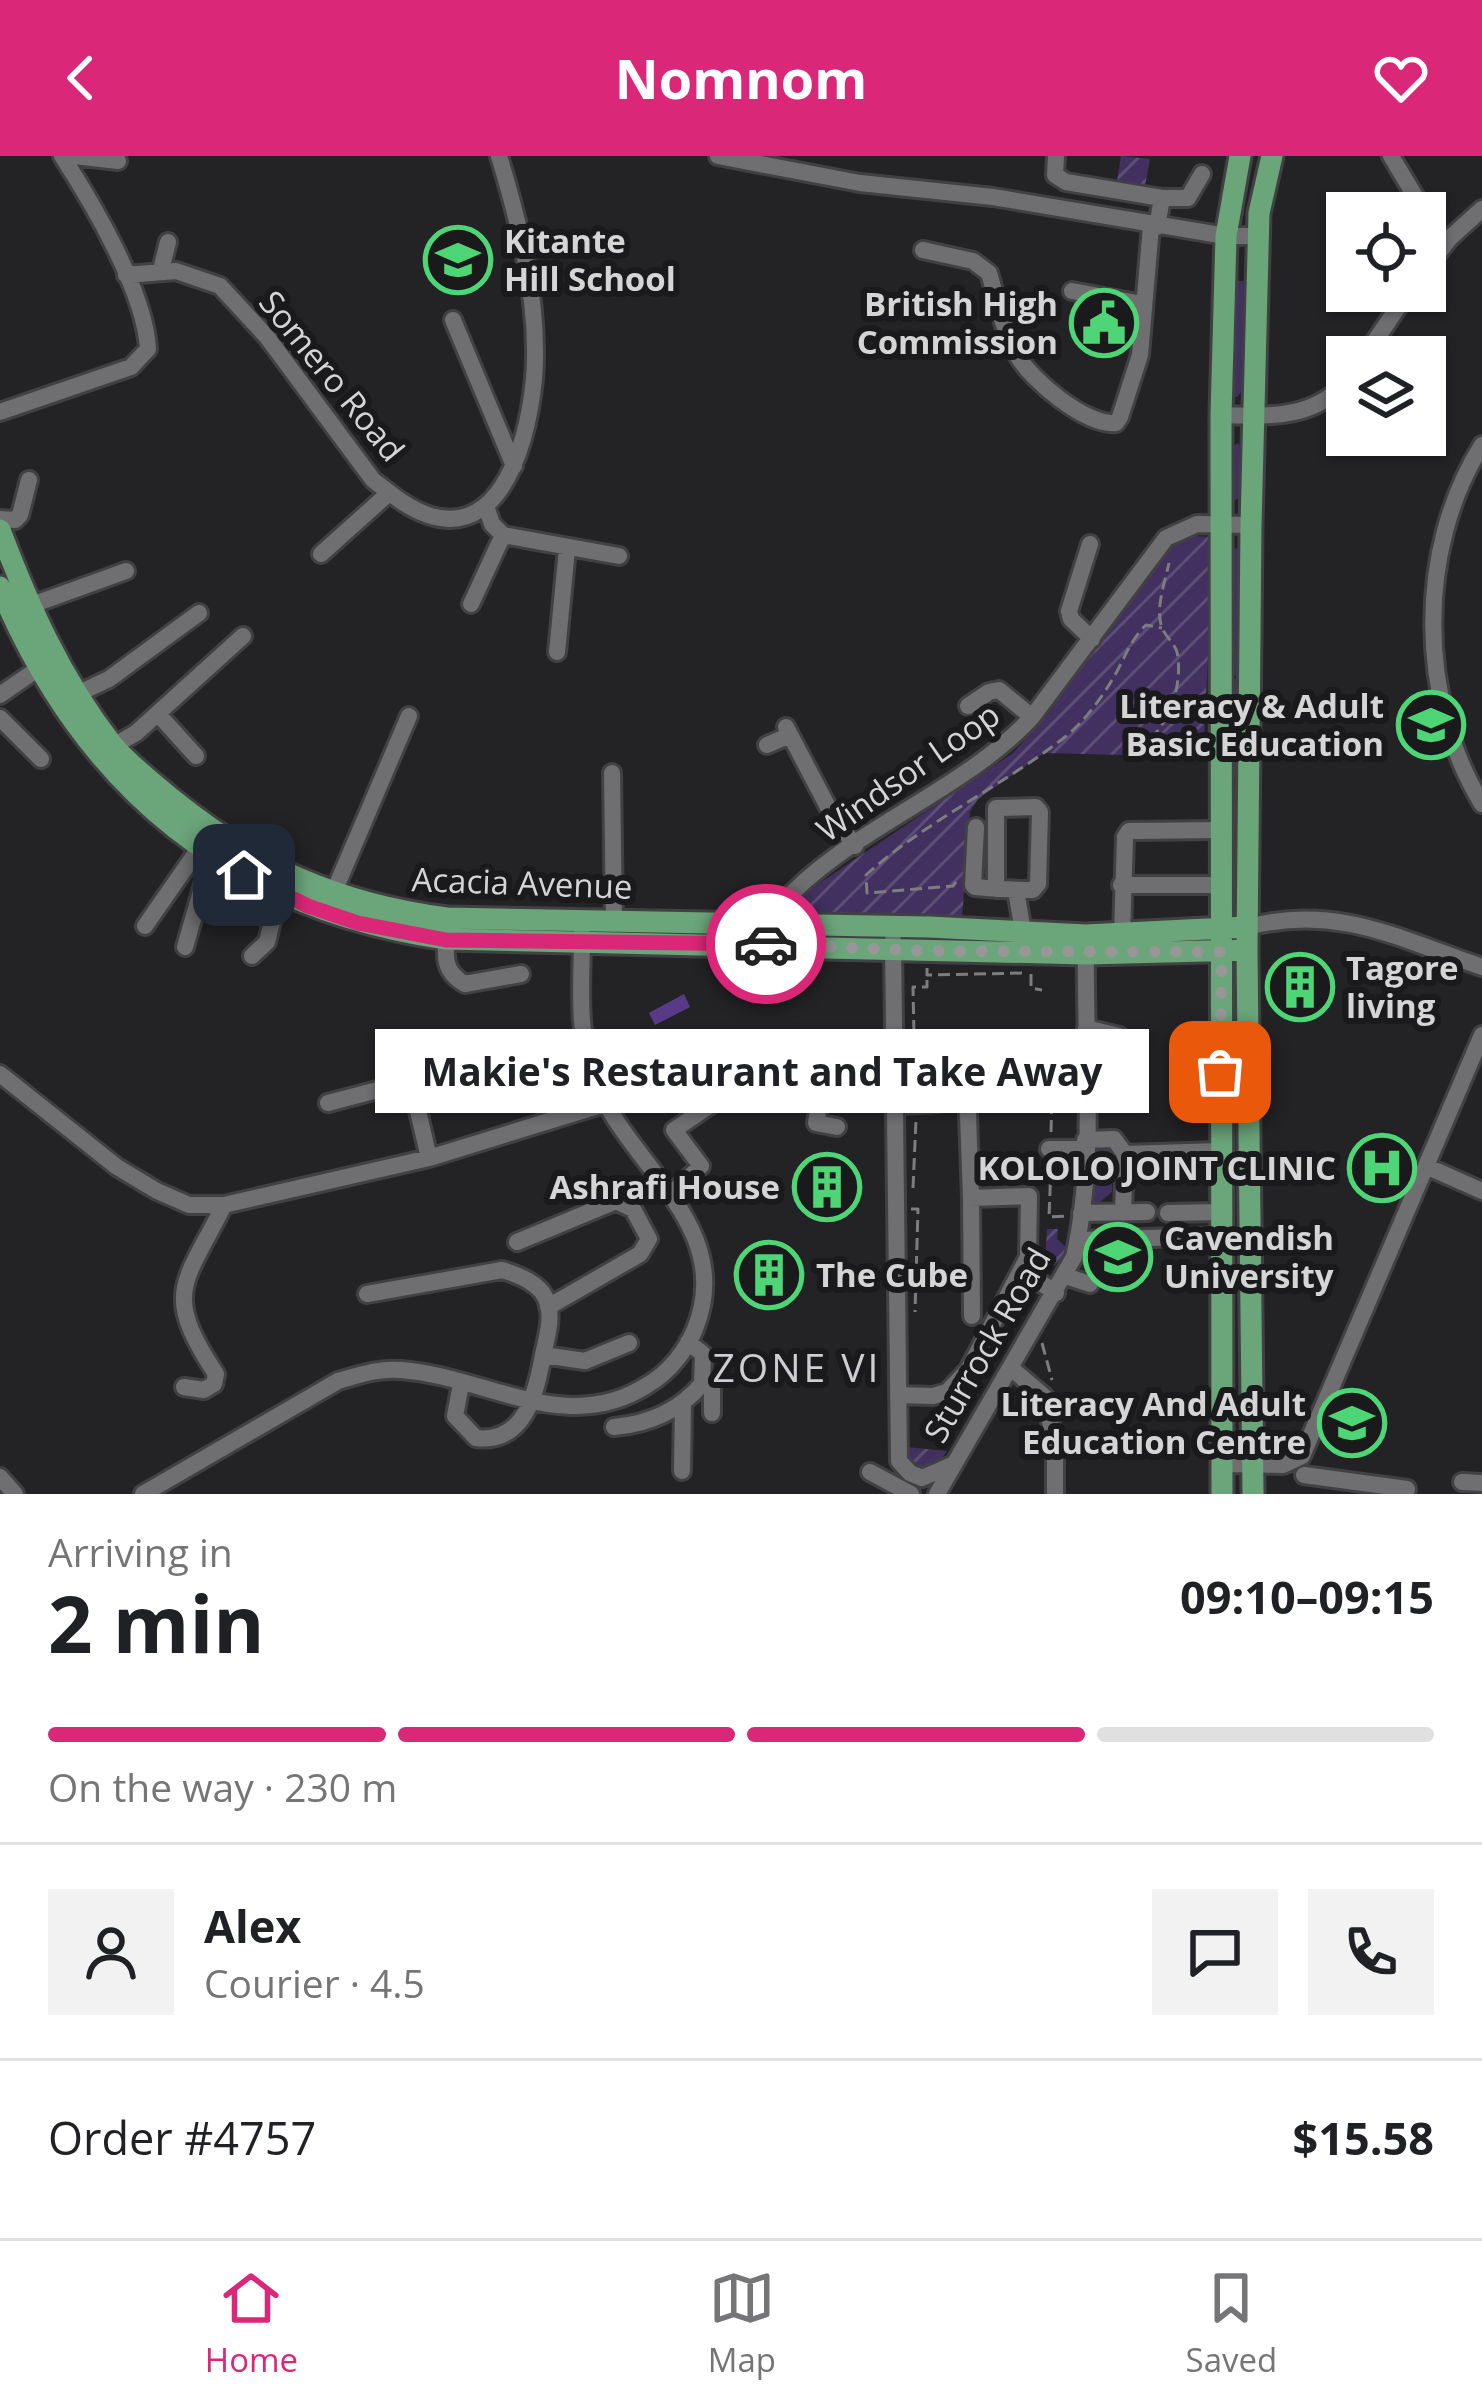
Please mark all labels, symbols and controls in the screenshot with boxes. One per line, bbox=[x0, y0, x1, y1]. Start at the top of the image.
text: Nomnom bbox=[615, 41, 867, 115]
icon: back bbox=[48, 45, 114, 111]
icon: heart bbox=[1368, 45, 1434, 111]
map controls bbox=[1326, 192, 1446, 456]
button: locate bbox=[1326, 192, 1446, 312]
place label: Kitante Hill School bbox=[504, 218, 676, 301]
school or university icon: Kitante Hill School bbox=[423, 225, 493, 295]
street label: Somero Road bbox=[250, 281, 415, 471]
place label: British High Commission bbox=[857, 281, 1058, 364]
public building icon: British High Commission bbox=[1069, 288, 1139, 358]
button: layers bbox=[1326, 336, 1446, 456]
place label: Literacy & Adult Basic Education bbox=[1119, 683, 1384, 766]
school or university icon: Literacy & Adult Basic Education bbox=[1396, 690, 1466, 760]
street label: Windsor Loop bbox=[807, 692, 1008, 851]
pin bbox=[193, 824, 295, 926]
icon: home bbox=[211, 842, 277, 908]
street label: Acacia Avenue bbox=[411, 856, 633, 909]
courier bbox=[706, 884, 826, 1004]
icon: car bbox=[733, 911, 799, 977]
place label: Tagore living bbox=[1346, 945, 1459, 1028]
building icon: Tagore living bbox=[1265, 952, 1335, 1022]
pin bbox=[1169, 1021, 1271, 1123]
callout: Makie's Restaurant and Take Away bbox=[374, 1030, 1148, 1114]
icon: bag bbox=[1187, 1039, 1253, 1105]
text: Makie's Restaurant and Take Away bbox=[421, 1044, 1103, 1097]
hospital icon: KOLOLO JOINT CLINIC bbox=[1347, 1133, 1417, 1203]
place label: KOLOLO JOINT CLINIC bbox=[977, 1145, 1336, 1190]
building icon: Ashrafi House bbox=[792, 1152, 862, 1222]
place label: Ashrafi House bbox=[550, 1164, 780, 1209]
place label: Cavendish University bbox=[1164, 1215, 1334, 1298]
school or university icon: Cavendish University bbox=[1083, 1222, 1153, 1292]
street label: Sturrock Road bbox=[913, 1239, 1060, 1450]
building icon: The Cube bbox=[734, 1240, 804, 1310]
place label: The Cube bbox=[816, 1252, 968, 1297]
district label: ZONE VI bbox=[713, 1340, 881, 1393]
place label: Literacy And Adult Education Centre bbox=[1001, 1381, 1306, 1464]
school or university icon: Literacy And Adult Education Centre bbox=[1317, 1388, 1387, 1458]
text: Arriving in bbox=[48, 1525, 233, 1578]
text: 09:10–09:15 bbox=[1180, 1566, 1434, 1627]
text: 2 min bbox=[48, 1570, 265, 1676]
text: On the way · 230 m bbox=[48, 1760, 397, 1813]
button: person bbox=[48, 1889, 174, 2015]
button: chat bbox=[1152, 1889, 1278, 2015]
button: phone bbox=[1308, 1889, 1434, 2015]
text: Alex bbox=[204, 1895, 301, 1956]
text: Courier · 4.5 bbox=[204, 1956, 425, 2009]
text: Order #4757 bbox=[48, 2107, 316, 2168]
text: $15.58 bbox=[1293, 2107, 1434, 2168]
tab: Home bbox=[205, 2265, 298, 2382]
tab: Map bbox=[708, 2265, 776, 2382]
tab: Saved bbox=[1186, 2265, 1277, 2382]

